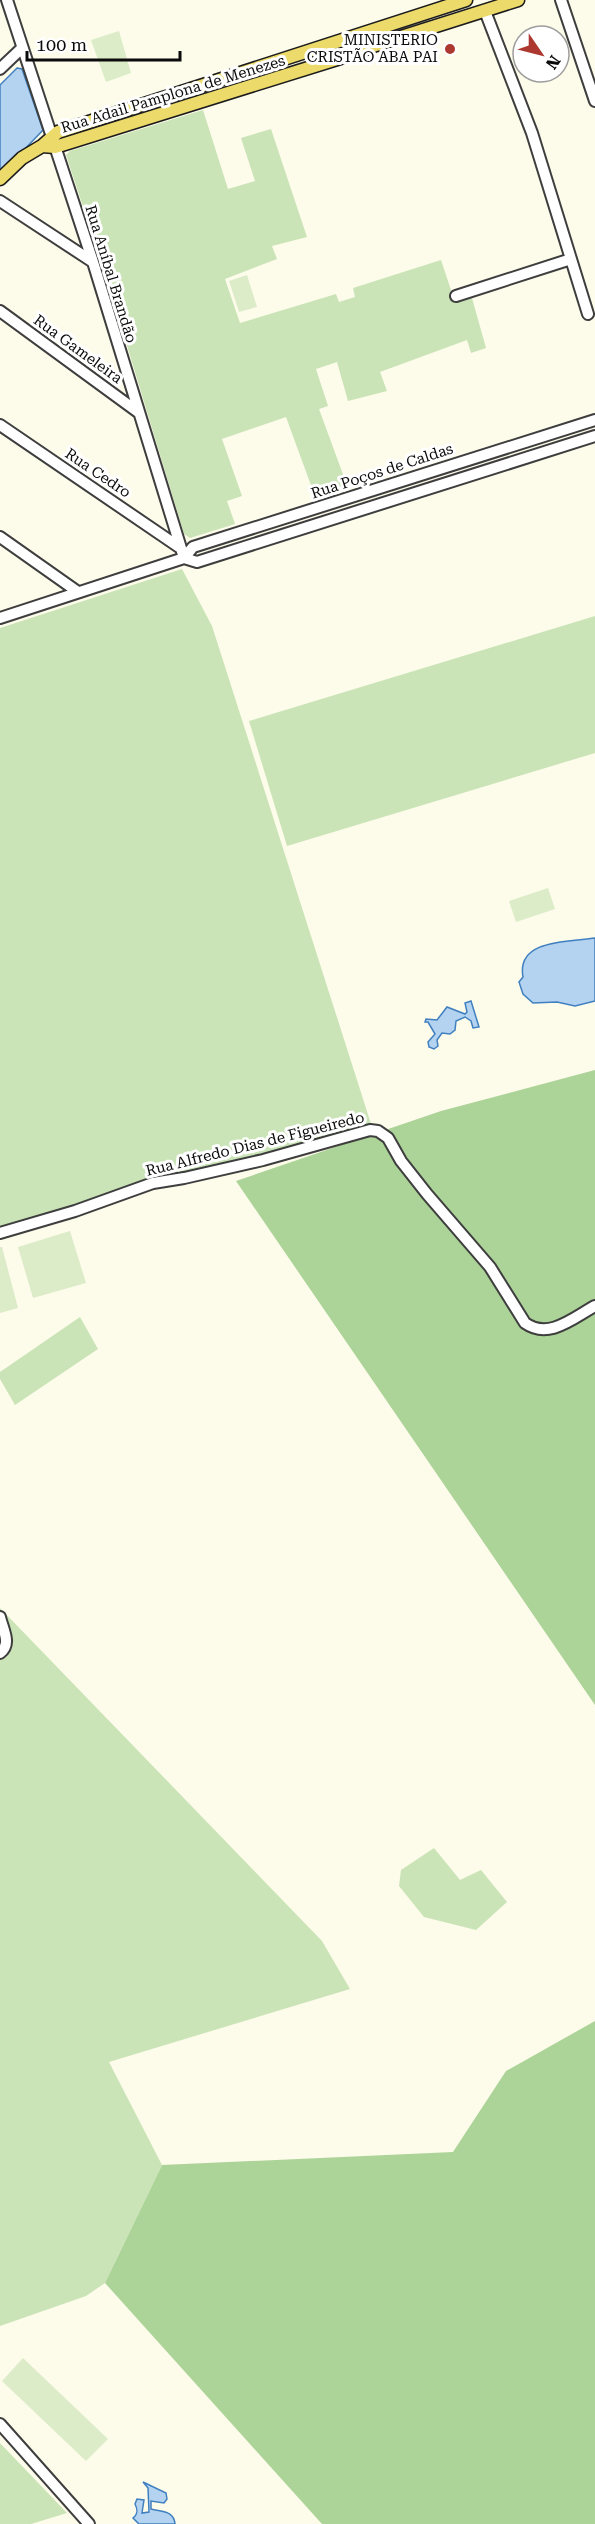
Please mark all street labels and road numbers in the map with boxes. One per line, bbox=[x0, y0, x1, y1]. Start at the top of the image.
street label: Rua Adail Pamplona de Menezes bbox=[59, 51, 287, 137]
street label: Rua Aníbal Brandão bbox=[81, 203, 141, 345]
street label: Rua Gameleira bbox=[30, 311, 126, 387]
street label: Rua Poços de Caldas bbox=[309, 439, 455, 503]
street label: Rua Cedro bbox=[62, 444, 134, 502]
street label: Rua Alfredo Dias de Figueiredo bbox=[144, 1108, 366, 1180]

